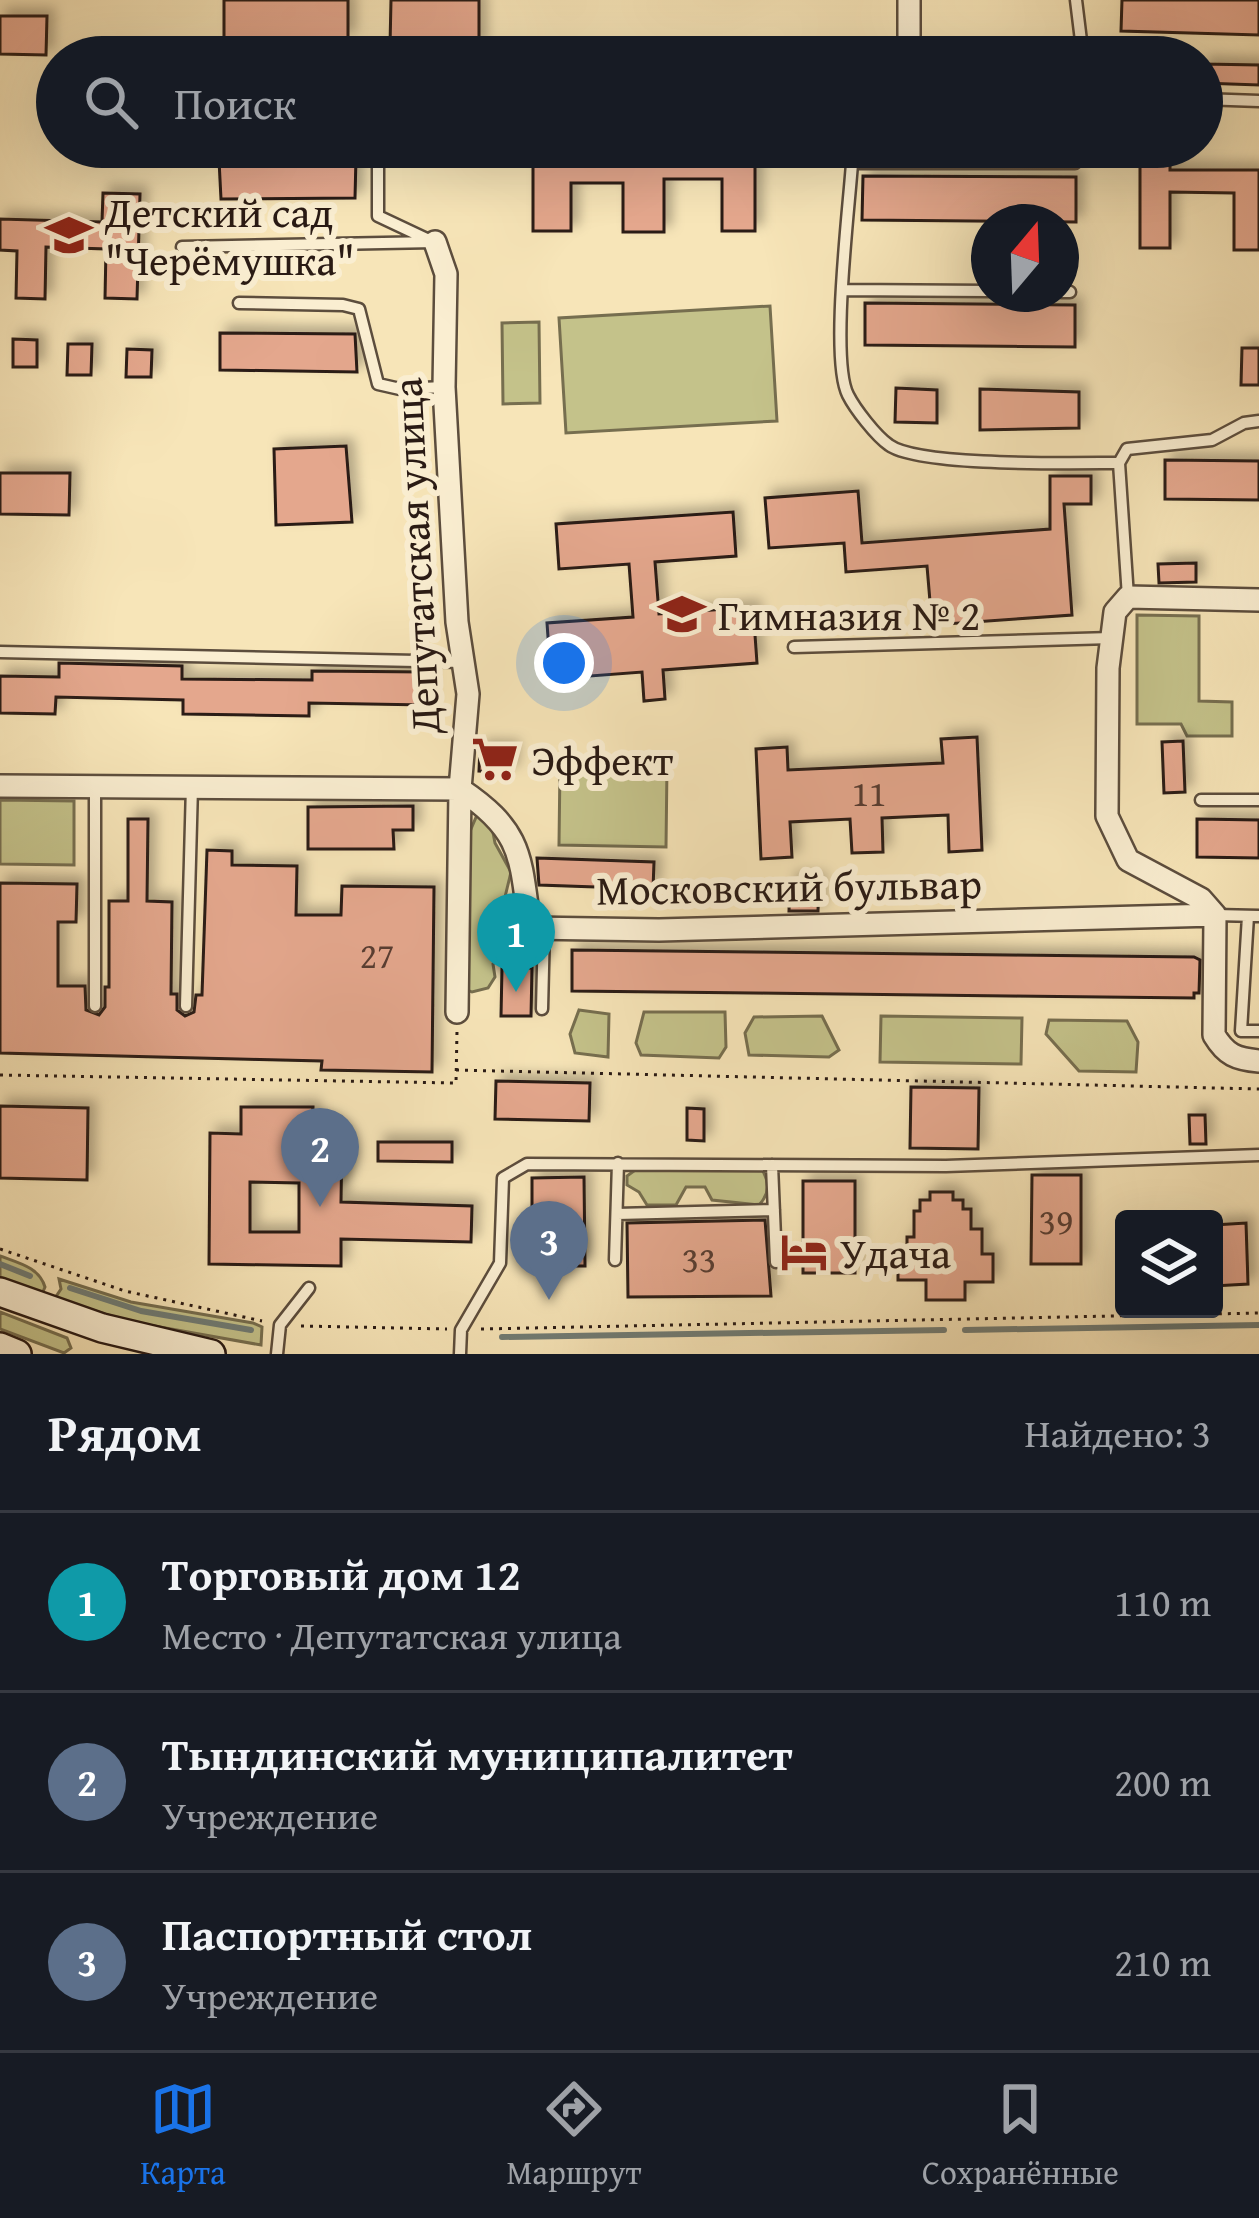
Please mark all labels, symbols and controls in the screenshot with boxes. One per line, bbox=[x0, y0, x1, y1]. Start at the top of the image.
search box bbox=[36, 36, 1223, 168]
icon: search bbox=[78, 69, 144, 135]
text: Поиск bbox=[174, 70, 296, 135]
place label: Детский сад "Черёмушка" bbox=[104, 181, 355, 290]
north arrow bbox=[971, 204, 1079, 312]
school or university icon: Детский сад "Черёмушка" bbox=[44, 210, 94, 260]
street label: Депутатская улица bbox=[375, 376, 455, 737]
place label: Гимназия № 2 bbox=[718, 584, 981, 645]
school or university icon: Гимназия № 2 bbox=[657, 589, 707, 639]
your location bbox=[534, 633, 594, 693]
place label: Эффект bbox=[531, 729, 673, 790]
supermarket icon: Эффект bbox=[470, 734, 520, 784]
house number: 11 bbox=[852, 766, 886, 819]
street label: Московский бульвар bbox=[596, 852, 982, 920]
pin: 1 bbox=[477, 893, 555, 992]
house number: 27 bbox=[360, 928, 394, 981]
pin: 2 bbox=[281, 1108, 359, 1207]
house number: 39 bbox=[1039, 1194, 1073, 1247]
pin: 3 bbox=[510, 1201, 588, 1300]
map controls bbox=[1115, 1210, 1223, 1318]
button: layers bbox=[1115, 1210, 1223, 1318]
place label: Удача bbox=[840, 1222, 951, 1283]
hotel icon: Удача bbox=[779, 1227, 829, 1277]
house number: 33 bbox=[682, 1232, 716, 1285]
text: Рядом bbox=[48, 1395, 202, 1470]
text: Найдено: 3 bbox=[1024, 1404, 1211, 1461]
text: Торговый дом 12 bbox=[162, 1541, 521, 1606]
text: 1 bbox=[77, 1573, 97, 1630]
text: 110 m bbox=[1114, 1573, 1211, 1630]
text: Место · Депутатская улица bbox=[162, 1606, 622, 1663]
text: Тындинский муниципалитет bbox=[162, 1721, 792, 1786]
text: 2 bbox=[77, 1753, 97, 1810]
text: 200 m bbox=[1114, 1753, 1211, 1810]
text: Учреждение bbox=[162, 1786, 378, 1843]
text: Паспортный стол bbox=[162, 1901, 532, 1966]
text: 3 bbox=[77, 1933, 97, 1990]
text: 210 m bbox=[1114, 1933, 1211, 1990]
text: Учреждение bbox=[162, 1966, 378, 2023]
tab: Карта bbox=[140, 2076, 226, 2196]
tab: Маршрут bbox=[506, 2076, 641, 2196]
tab: Сохранённые bbox=[922, 2076, 1119, 2196]

